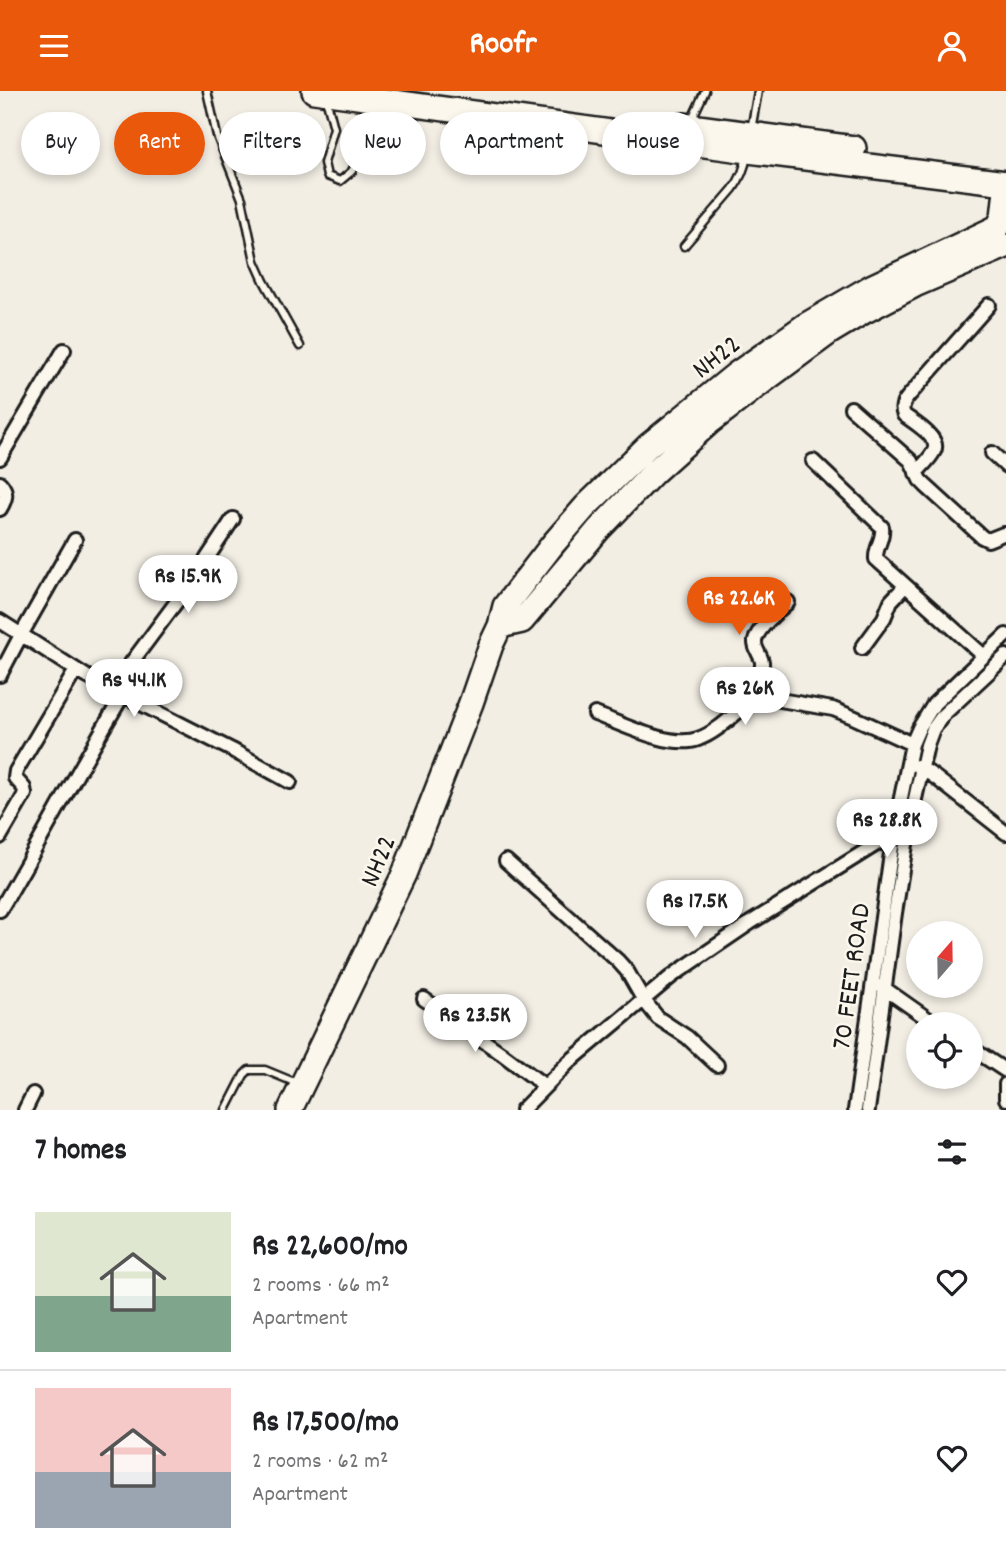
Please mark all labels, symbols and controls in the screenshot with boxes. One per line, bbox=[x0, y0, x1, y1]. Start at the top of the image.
text: Roofr bbox=[469, 23, 537, 69]
icon: menu bbox=[35, 27, 73, 65]
icon: person bbox=[933, 27, 971, 65]
chip: Buy bbox=[21, 112, 100, 175]
chip: Rent bbox=[114, 112, 205, 175]
chip: Filters bbox=[219, 112, 326, 175]
chip: New bbox=[340, 112, 426, 175]
chip: Apartment bbox=[440, 112, 588, 175]
chip: House bbox=[602, 112, 704, 175]
street label: NH22 bbox=[685, 327, 751, 391]
pin: Rs 15.9K bbox=[116, 555, 260, 615]
text: Rs 15.9K bbox=[155, 561, 221, 594]
pin: Rs 22.6K bbox=[667, 577, 811, 637]
text: Rs 22.6K bbox=[703, 583, 775, 616]
pin: Rs 44.1K bbox=[62, 659, 206, 719]
text: Rs 44.1K bbox=[102, 665, 166, 698]
pin: Rs 26K bbox=[688, 667, 802, 727]
text: Rs 26K bbox=[716, 673, 774, 706]
pin: Rs 28.8K bbox=[815, 799, 959, 859]
text: Rs 28.8K bbox=[852, 805, 922, 838]
street label: NH22 bbox=[352, 830, 409, 894]
pin: Rs 17.5K bbox=[623, 881, 767, 940]
text: Rs 17.5K bbox=[662, 886, 728, 919]
street label: 70 FEET ROAD bbox=[824, 901, 884, 1052]
north arrow bbox=[906, 921, 984, 997]
map controls bbox=[906, 921, 983, 1089]
pin: Rs 23.5K bbox=[403, 995, 547, 1054]
text: Rs 23.5K bbox=[439, 1000, 511, 1033]
button: locate bbox=[906, 1012, 983, 1089]
text: 7 homes bbox=[35, 1131, 127, 1174]
icon: filters bbox=[933, 1133, 971, 1171]
text: Rs 22,600/mo bbox=[252, 1227, 408, 1270]
icon: home bbox=[91, 1240, 175, 1324]
icon: heart bbox=[933, 1263, 971, 1301]
text: 2 rooms · 66 m² bbox=[252, 1270, 390, 1303]
text: Apartment bbox=[252, 1303, 348, 1336]
text: Rs 17,500/mo bbox=[252, 1403, 399, 1446]
icon: home bbox=[91, 1416, 175, 1500]
icon: heart bbox=[933, 1439, 971, 1477]
text: 2 rooms · 62 m² bbox=[252, 1446, 388, 1479]
text: Apartment bbox=[252, 1479, 348, 1512]

